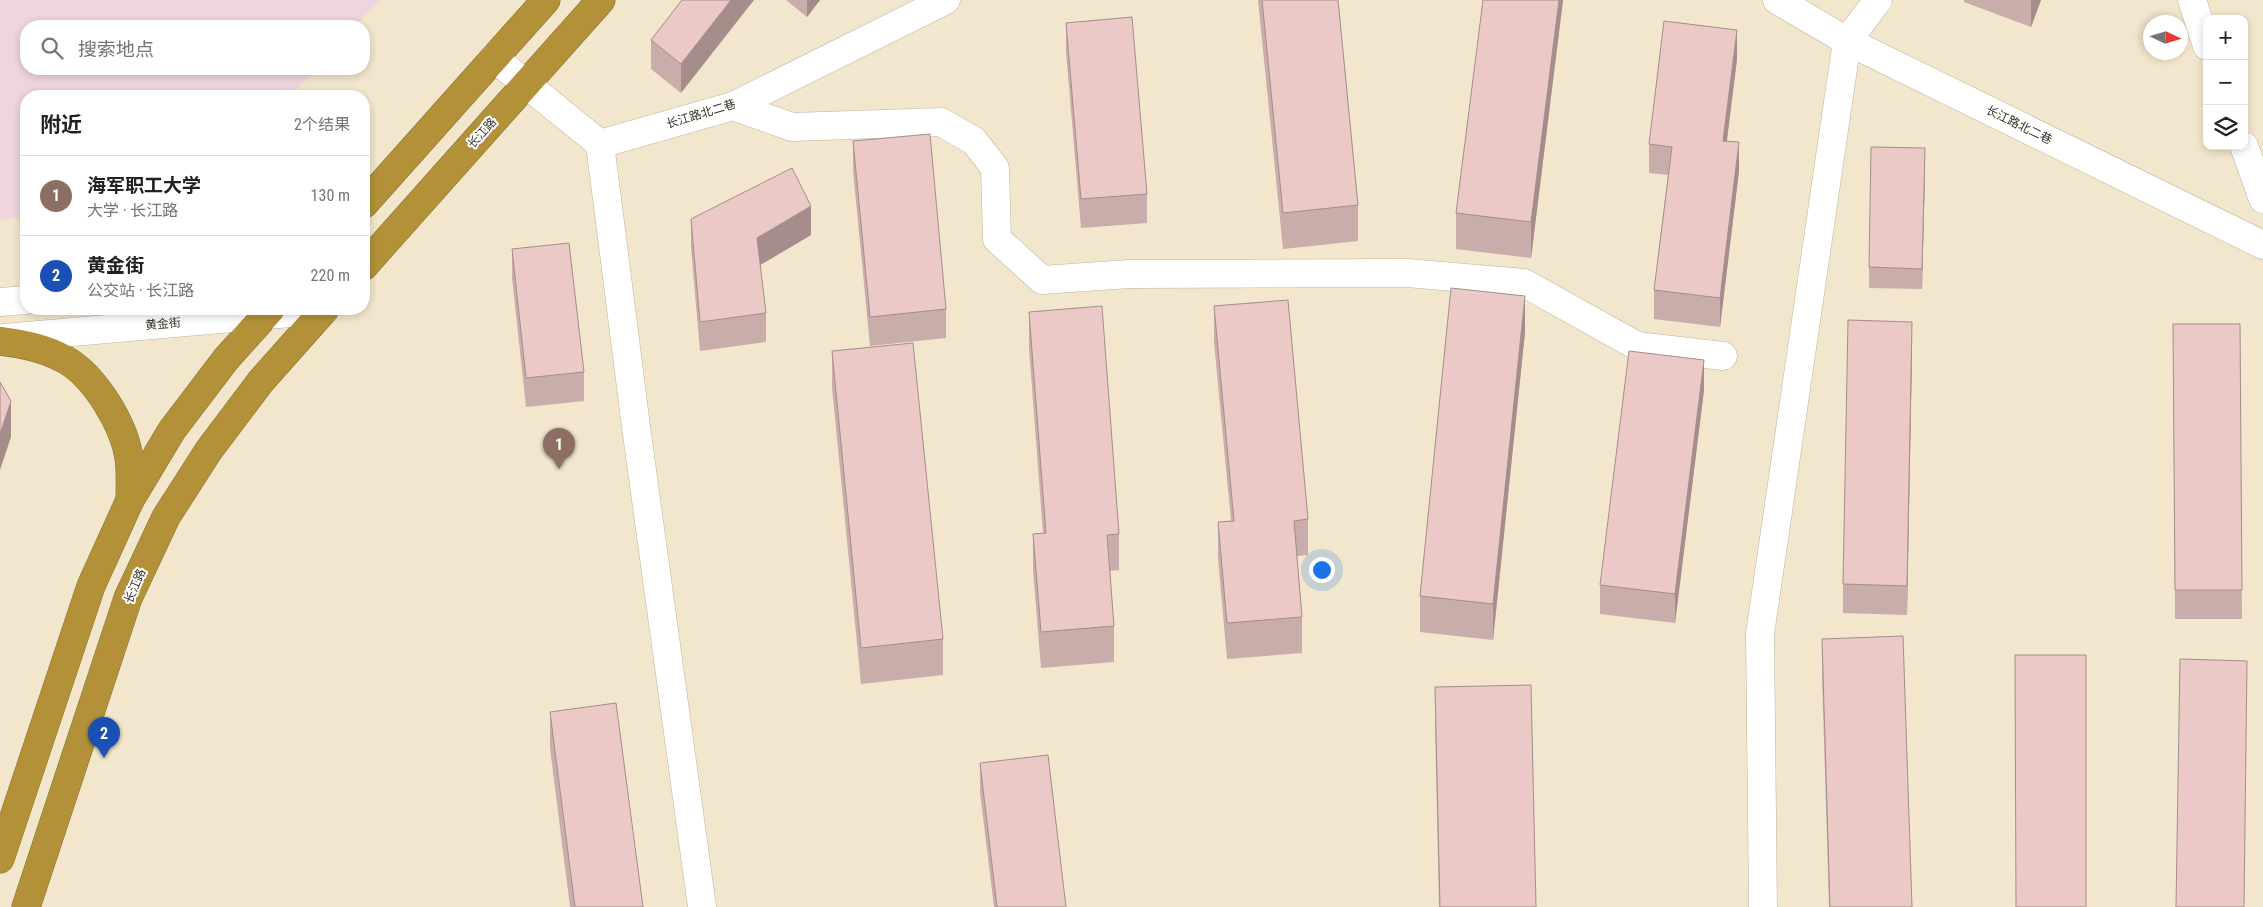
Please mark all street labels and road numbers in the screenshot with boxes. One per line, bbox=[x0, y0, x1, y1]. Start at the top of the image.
street label: 长江路北二巷 bbox=[665, 97, 737, 131]
street label: 长江路北二巷 bbox=[1984, 103, 2054, 147]
street label: 长江路 bbox=[465, 115, 499, 151]
street label: 黄金街 bbox=[144, 315, 182, 333]
street label: 长江路 bbox=[122, 567, 148, 605]

